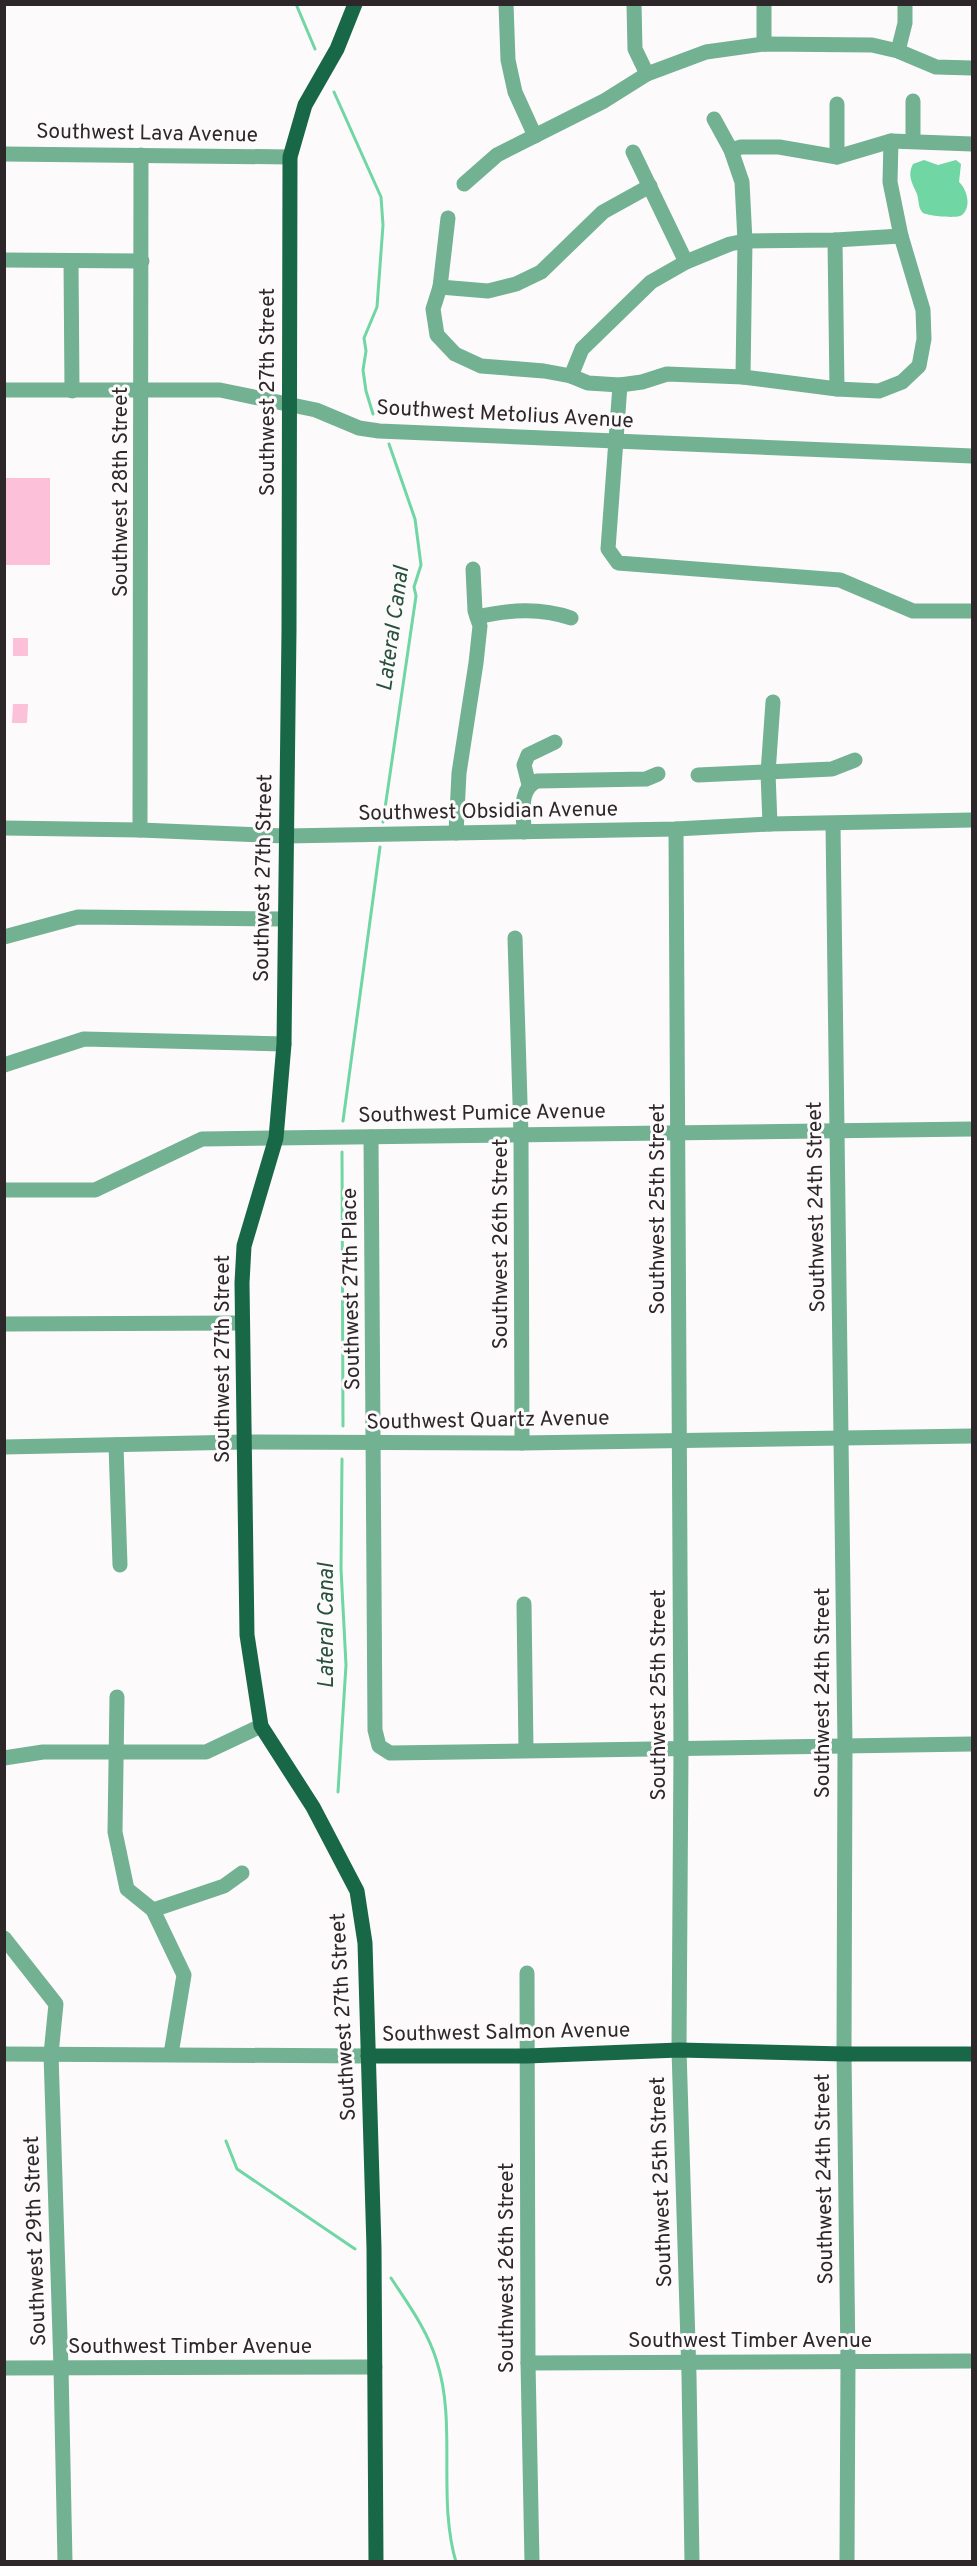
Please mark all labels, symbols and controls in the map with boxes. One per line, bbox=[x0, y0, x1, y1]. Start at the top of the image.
street label: Southwest Lava Avenue bbox=[36, 119, 258, 149]
street label: Southwest 27th Street bbox=[255, 288, 282, 496]
street label: Southwest 28th Street bbox=[108, 387, 135, 597]
street label: Southwest Metolius Avenue bbox=[376, 395, 634, 435]
water label: Lateral Canal bbox=[372, 564, 416, 693]
street label: Southwest 27th Street bbox=[249, 774, 279, 982]
street label: Southwest Obsidian Avenue bbox=[358, 796, 618, 828]
street label: Southwest Pumice Avenue bbox=[358, 1098, 606, 1130]
street label: Southwest 24th Street bbox=[802, 1101, 832, 1313]
street label: Southwest 25th Street bbox=[645, 1103, 672, 1315]
street label: Southwest 26th Street bbox=[488, 1139, 515, 1349]
street label: Southwest 27th Place bbox=[337, 1187, 367, 1391]
street label: Southwest 27th Street bbox=[210, 1255, 237, 1463]
street label: Southwest Quartz Avenue bbox=[366, 1405, 610, 1437]
water label: Lateral Canal bbox=[314, 1562, 341, 1689]
street label: Southwest 24th Street bbox=[810, 1587, 837, 1799]
street label: Southwest 25th Street bbox=[646, 1589, 673, 1801]
street label: Southwest 27th Street bbox=[325, 1912, 363, 2122]
street label: Southwest Salmon Avenue bbox=[382, 2017, 630, 2049]
street label: Southwest 24th Street bbox=[810, 2073, 840, 2285]
street label: Southwest 25th Street bbox=[645, 2076, 679, 2288]
street label: Southwest 29th Street bbox=[19, 2135, 53, 2347]
street label: Southwest 26th Street bbox=[494, 2163, 521, 2373]
street label: Southwest Timber Avenue bbox=[628, 2328, 872, 2355]
street label: Southwest Timber Avenue bbox=[68, 2334, 312, 2361]

